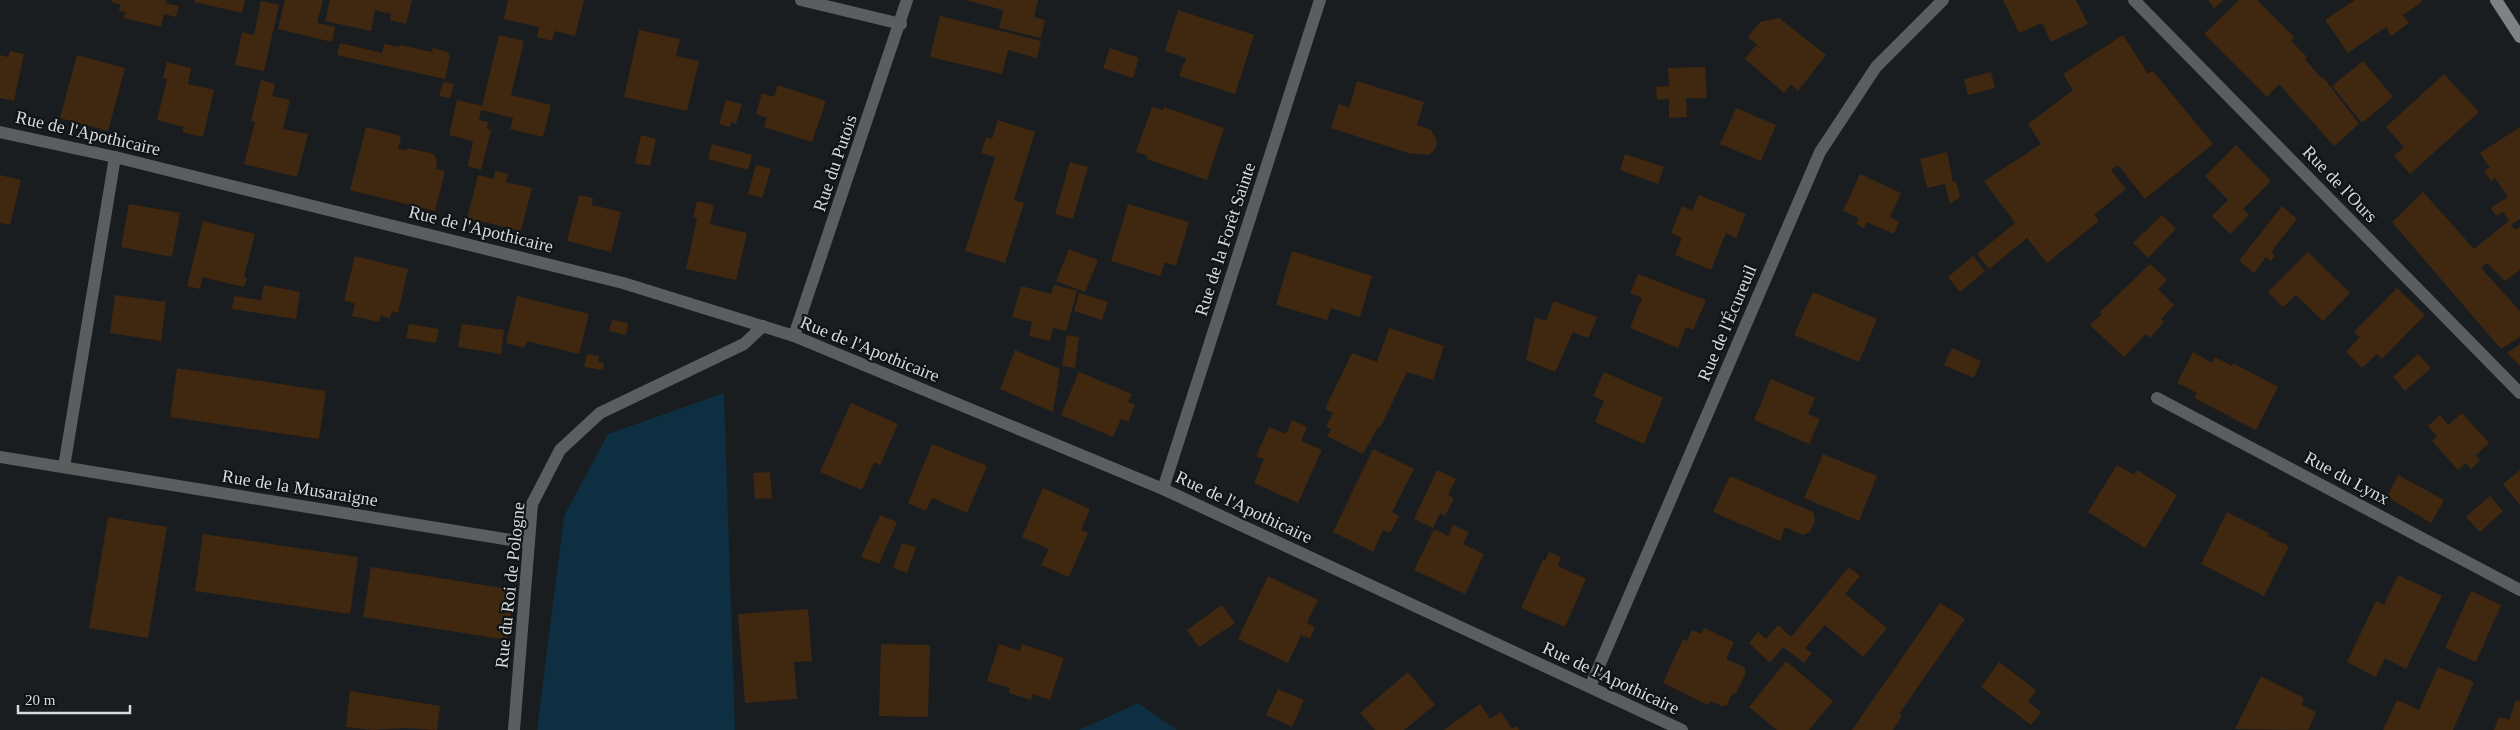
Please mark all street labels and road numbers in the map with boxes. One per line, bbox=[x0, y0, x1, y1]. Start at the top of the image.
street label: Rue de l'Apothicaire bbox=[14, 107, 162, 159]
street label: Rue du Putois bbox=[809, 112, 861, 214]
street label: Rue de l'Ours bbox=[2299, 142, 2381, 226]
street label: Rue de la Forêt Sainte bbox=[1191, 160, 1259, 318]
street label: Rue de l'Apothicaire bbox=[407, 201, 555, 257]
street label: Rue de l'Écureuil bbox=[1693, 262, 1760, 384]
street label: Rue de l'Apothicaire bbox=[798, 312, 942, 386]
street label: Rue du Lynx bbox=[2301, 447, 2393, 509]
street label: Rue de la Musaraigne bbox=[221, 466, 379, 510]
street label: Rue de l'Apothicaire bbox=[1173, 467, 1315, 547]
street label: Rue du Roi de Pologne bbox=[491, 501, 529, 669]
street label: Rue de l'Apothicaire bbox=[1540, 638, 1682, 718]

